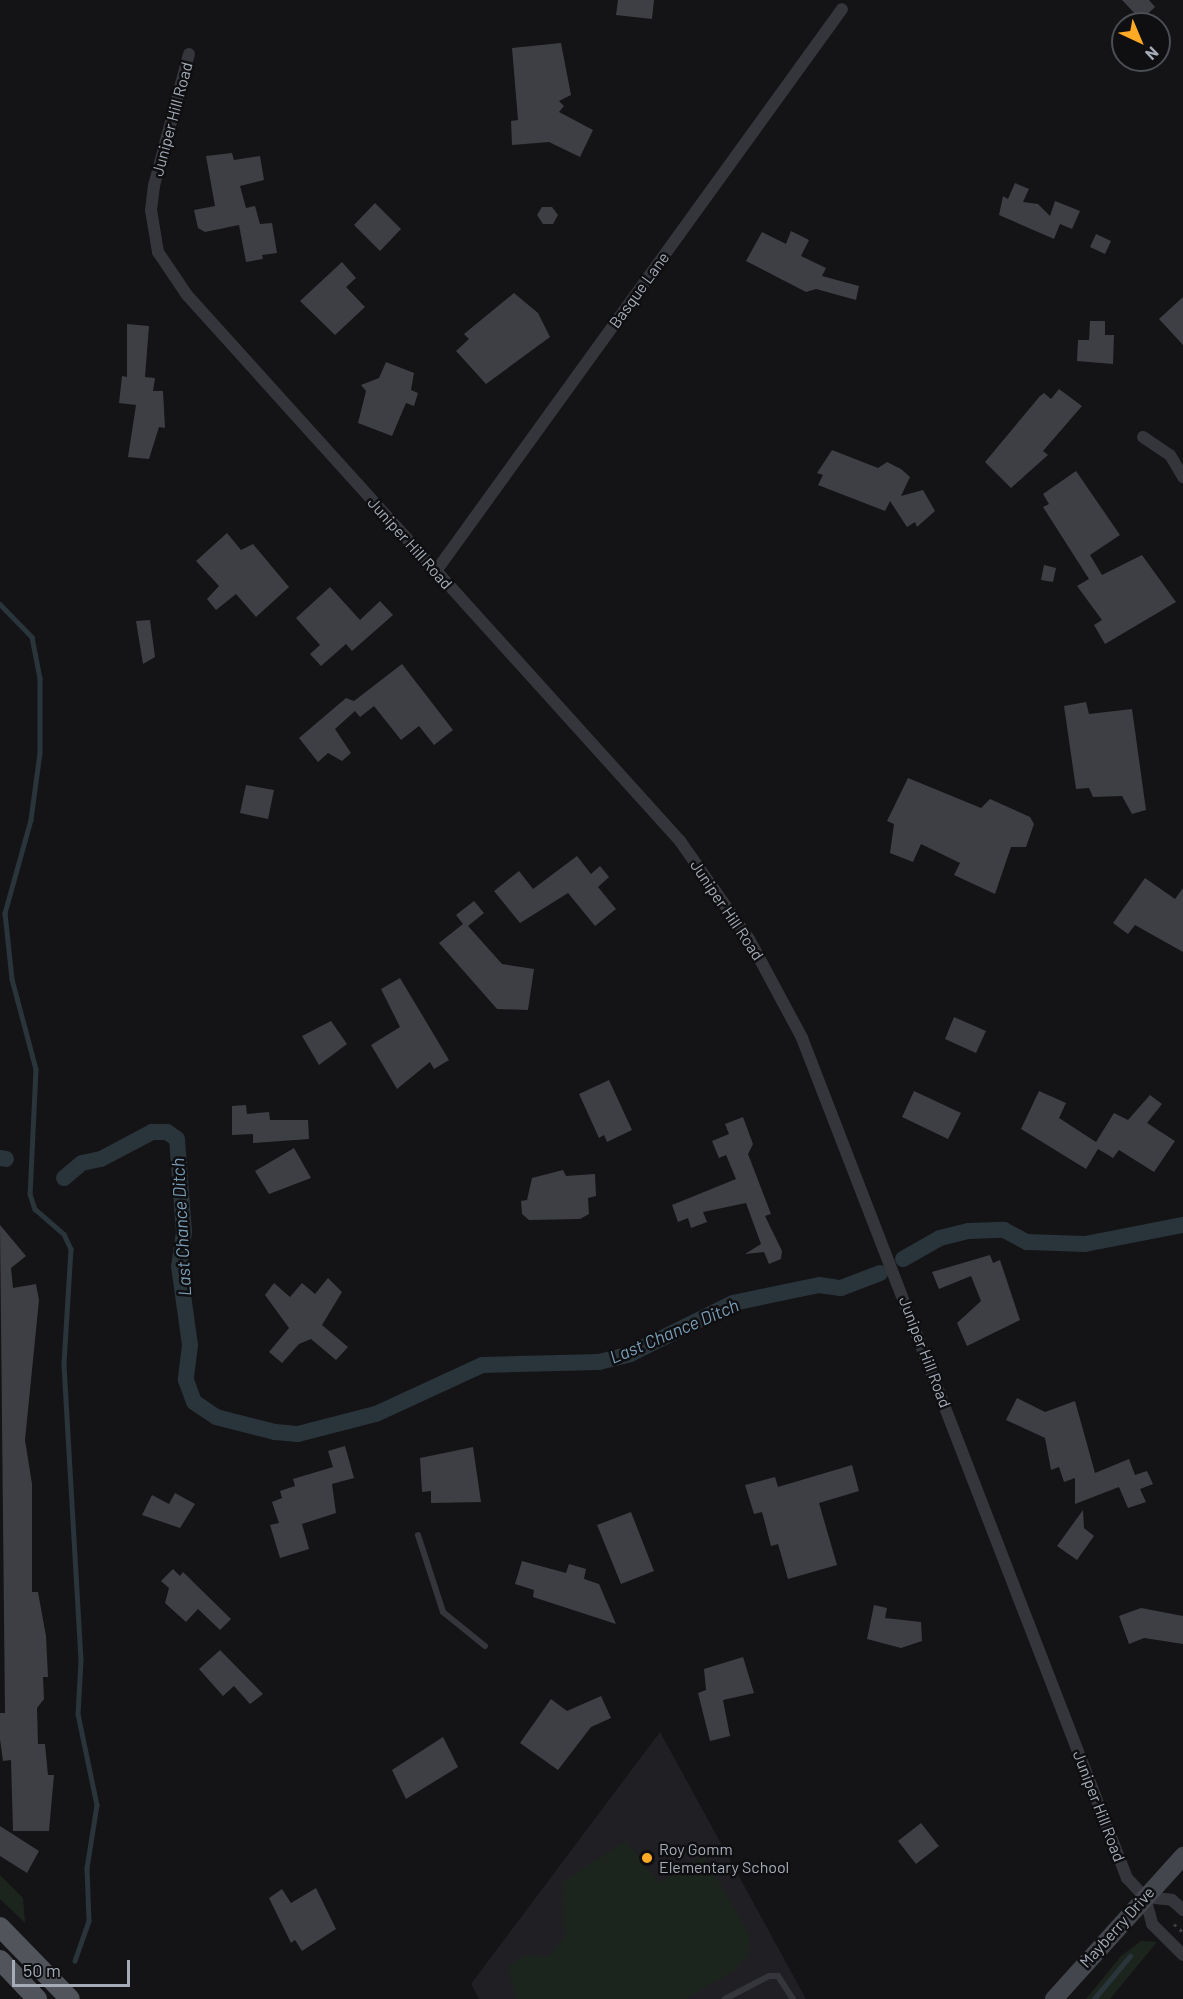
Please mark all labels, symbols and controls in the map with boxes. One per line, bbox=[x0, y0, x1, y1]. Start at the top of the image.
north arrow bbox=[1111, 12, 1171, 72]
text: N bbox=[1142, 43, 1163, 64]
street label: Juniper Hill Road bbox=[148, 60, 196, 178]
street label: Basque Lane bbox=[605, 248, 673, 332]
street label: Juniper Hill Road bbox=[364, 493, 456, 593]
street label: Juniper Hill Road bbox=[686, 856, 768, 964]
water label: Last Chance Ditch bbox=[167, 1157, 195, 1297]
water label: Last Chance Ditch bbox=[606, 1294, 742, 1368]
street label: Juniper Hill Road bbox=[895, 1294, 955, 1410]
street label: Juniper Hill Road bbox=[1069, 1748, 1129, 1864]
place label: Roy Gomm Elementary School bbox=[659, 1839, 789, 1877]
marker: Roy Gomm Elementary School bbox=[640, 1851, 654, 1865]
street label: Mayberry Drive bbox=[1076, 1883, 1158, 1971]
scale bar bbox=[15, 1948, 134, 1986]
text: 50 m bbox=[23, 1959, 61, 1981]

